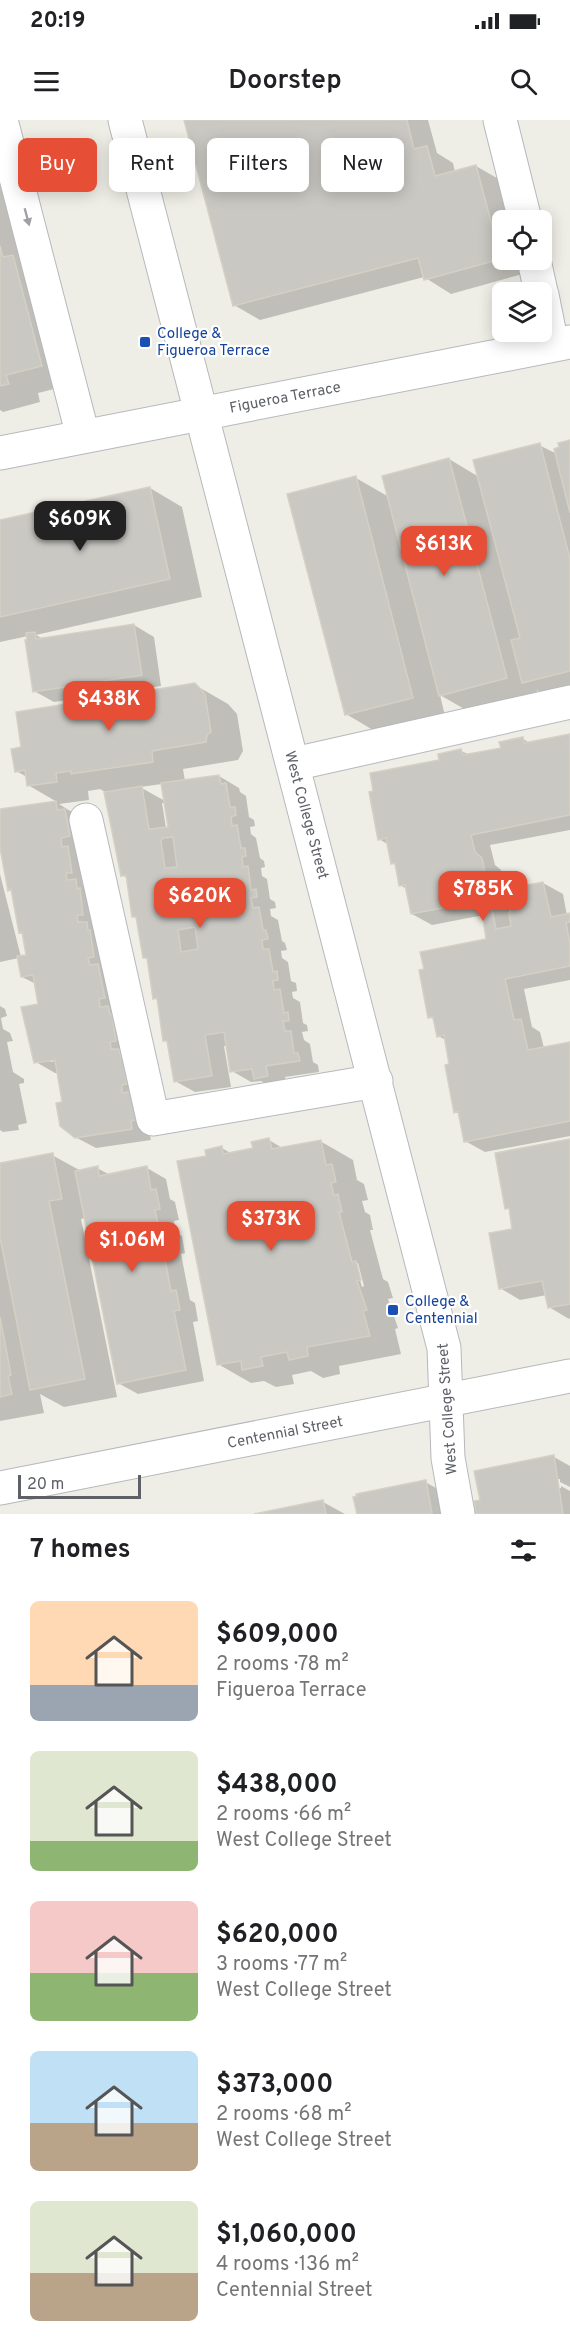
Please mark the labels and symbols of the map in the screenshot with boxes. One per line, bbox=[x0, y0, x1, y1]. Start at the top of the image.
one-way arrow bbox=[22, 208, 32, 226]
place label: College & Figueroa Terrace bbox=[157, 325, 270, 361]
marker: College & Figueroa Terrace bbox=[138, 335, 152, 349]
street label: Figueroa Terrace bbox=[228, 378, 342, 419]
pin: $609K bbox=[38, 501, 122, 552]
pin: $613K bbox=[402, 526, 486, 577]
pin: $438K bbox=[67, 681, 151, 732]
street label: West College Street bbox=[279, 749, 332, 882]
pin: $785K bbox=[441, 871, 525, 922]
pin: $620K bbox=[158, 878, 242, 929]
pin: $373K bbox=[229, 1201, 313, 1252]
pin: $1.06M bbox=[83, 1222, 181, 1273]
place label: College & Centennial bbox=[405, 1293, 478, 1329]
marker: College & Centennial bbox=[386, 1303, 400, 1317]
street label: West College Street bbox=[434, 1342, 463, 1475]
street label: Centennial Street bbox=[226, 1413, 345, 1454]
scale bar bbox=[18, 1472, 141, 1500]

